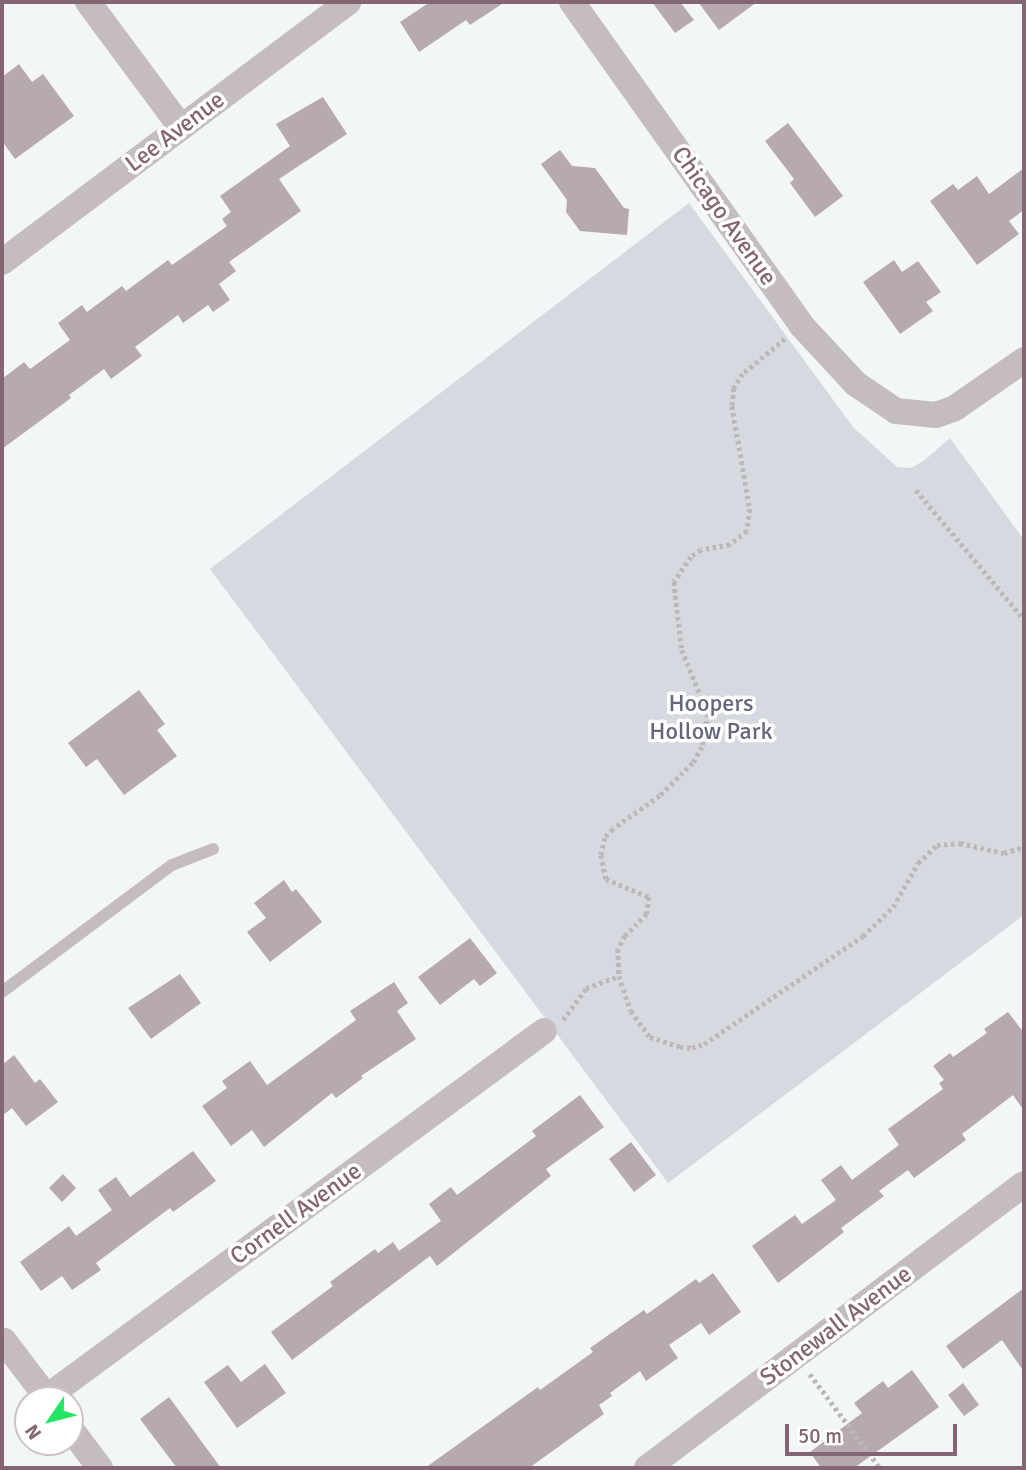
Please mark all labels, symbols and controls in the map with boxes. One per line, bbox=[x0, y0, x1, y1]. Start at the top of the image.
street label: Lee Avenue bbox=[120, 86, 230, 178]
street label: Chicago Avenue bbox=[665, 141, 783, 291]
park label: Hoopers Hollow Park bbox=[649, 690, 773, 746]
street label: Cornell Avenue bbox=[225, 1157, 367, 1271]
street label: Stonewall Avenue bbox=[755, 1260, 917, 1392]
north arrow bbox=[14, 1386, 84, 1456]
scale bar bbox=[788, 1410, 960, 1454]
text: N bbox=[20, 1420, 47, 1444]
text: 50 m bbox=[798, 1423, 842, 1449]

